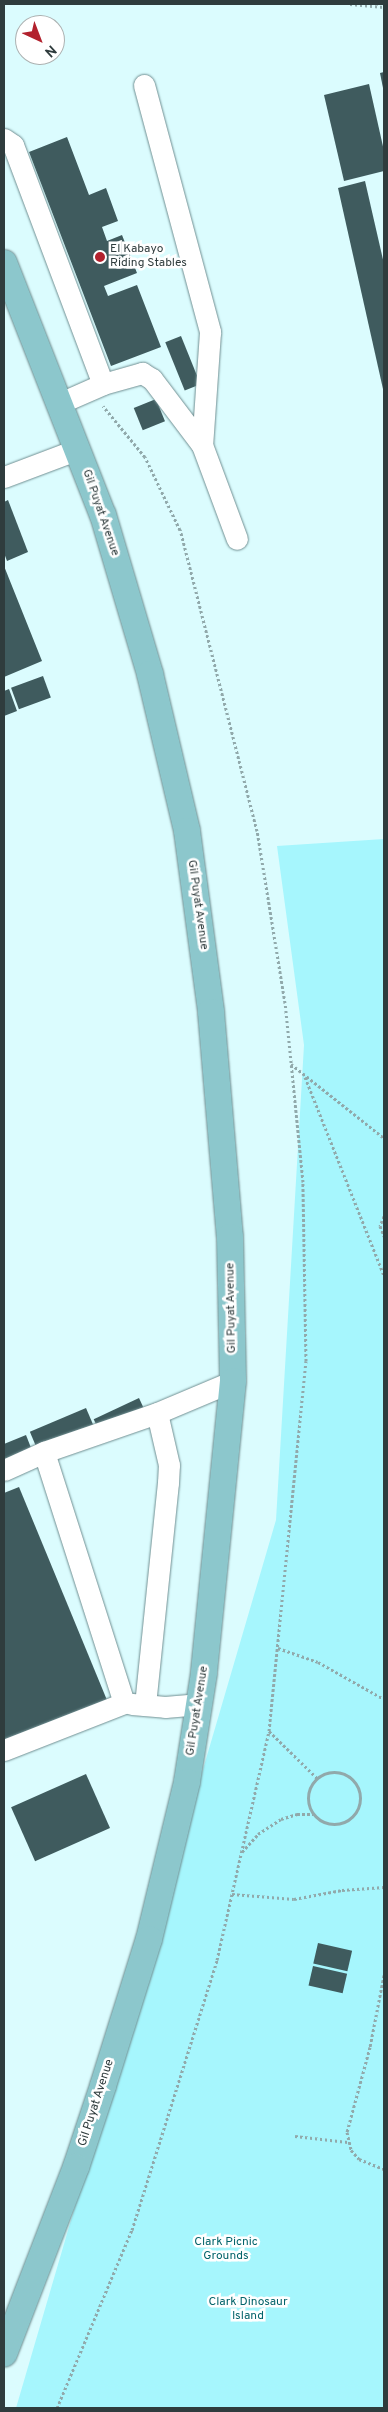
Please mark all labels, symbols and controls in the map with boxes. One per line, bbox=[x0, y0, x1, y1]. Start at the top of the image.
north arrow bbox=[15, 15, 65, 65]
text: N bbox=[40, 41, 59, 60]
place label: El Kabayo Riding Stables bbox=[110, 243, 187, 271]
marker: El Kabayo Riding Stables bbox=[94, 251, 106, 263]
street label: Gil Puyat Avenue bbox=[78, 468, 122, 558]
street label: Gil Puyat Avenue bbox=[184, 859, 210, 951]
street label: Gil Puyat Avenue bbox=[224, 1262, 240, 1354]
street label: Gil Puyat Avenue bbox=[184, 1665, 212, 1757]
street label: Gil Puyat Avenue bbox=[76, 2057, 118, 2149]
park label: Clark Picnic Grounds bbox=[194, 2236, 258, 2264]
park label: Clark Dinosaur Island bbox=[208, 2296, 288, 2324]

